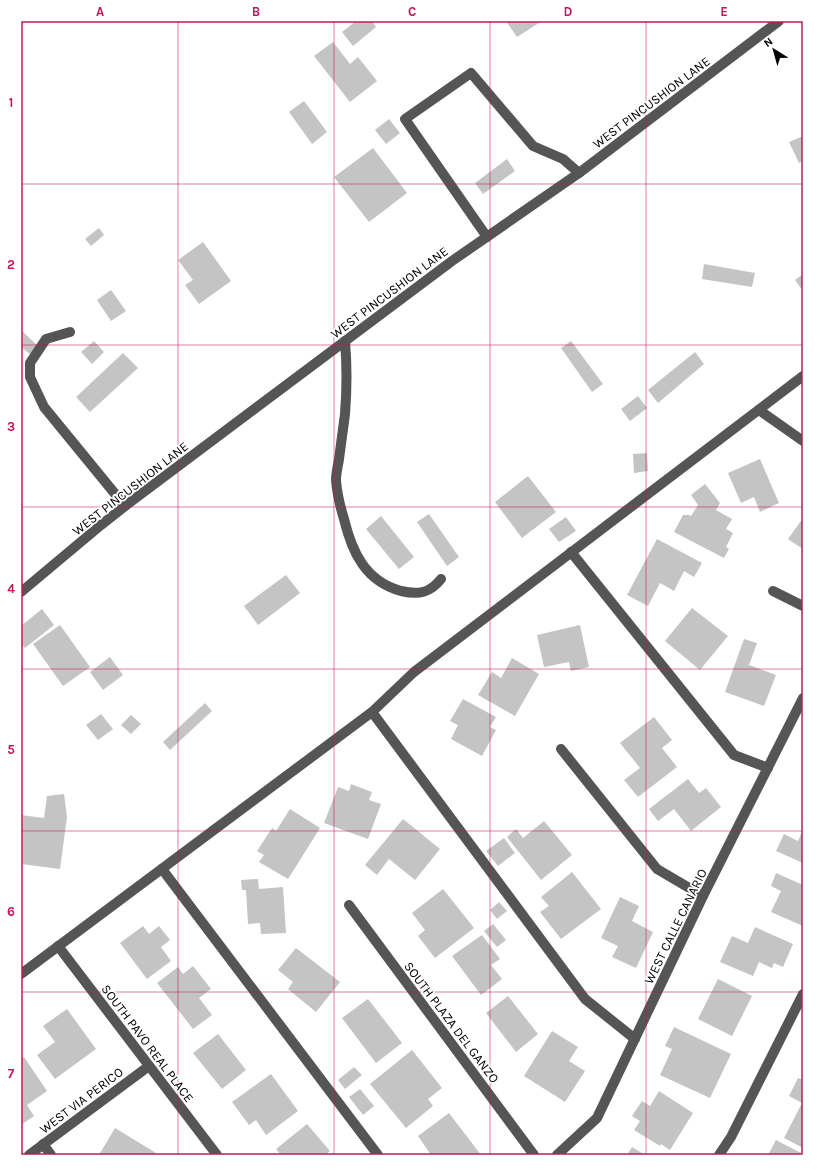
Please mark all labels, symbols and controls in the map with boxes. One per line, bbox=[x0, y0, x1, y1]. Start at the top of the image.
text: A bbox=[96, 4, 104, 19]
text: B bbox=[252, 4, 260, 19]
text: C bbox=[408, 4, 416, 19]
text: D bbox=[564, 4, 573, 19]
text: E bbox=[720, 4, 728, 19]
north arrow bbox=[754, 30, 794, 70]
text: N bbox=[761, 35, 775, 50]
street label: WEST PINCUSHION LANE bbox=[590, 53, 713, 151]
text: 1 bbox=[9, 95, 13, 110]
street label: WEST PINCUSHION LANE bbox=[328, 243, 451, 341]
text: 2 bbox=[7, 257, 15, 272]
text: 3 bbox=[7, 419, 15, 434]
street label: WEST PINCUSHION LANE bbox=[69, 439, 191, 538]
text: 4 bbox=[7, 581, 15, 596]
text: 5 bbox=[7, 742, 15, 757]
street label: WEST CALLE CANARIO bbox=[641, 866, 710, 986]
text: 6 bbox=[7, 904, 15, 919]
street label: SOUTH PLAZA DEL GANZO bbox=[401, 959, 502, 1086]
street label: SOUTH PAVO REAL PLACE bbox=[98, 982, 197, 1105]
street label: WEST VIA PERICO bbox=[37, 1064, 126, 1137]
text: 7 bbox=[8, 1066, 15, 1081]

